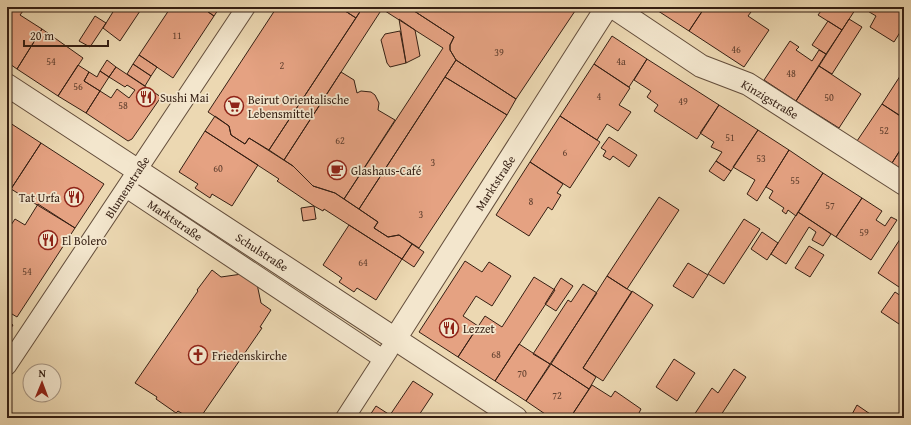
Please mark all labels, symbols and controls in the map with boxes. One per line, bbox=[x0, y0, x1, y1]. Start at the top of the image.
scale bar bbox=[24, 22, 108, 48]
text: 20 m bbox=[30, 27, 54, 44]
house number: 11 bbox=[172, 28, 182, 43]
house number: 46 bbox=[731, 42, 741, 57]
house number: 39 bbox=[494, 45, 504, 60]
house number: 54 bbox=[46, 54, 56, 69]
house number: 4a bbox=[616, 54, 626, 69]
house number: 2 bbox=[280, 58, 285, 73]
house number: 48 bbox=[786, 66, 796, 81]
street label: Kinzigstraße bbox=[738, 75, 802, 123]
house number: 56 bbox=[73, 79, 83, 94]
restaurant icon: Sushi Mai bbox=[135, 86, 157, 108]
place label: Sushi Mai bbox=[160, 89, 209, 106]
house number: 4 bbox=[597, 89, 602, 104]
house number: 50 bbox=[824, 90, 834, 105]
place label: Beirut Orientalische Lebensmittel bbox=[248, 91, 349, 122]
house number: 49 bbox=[678, 94, 688, 109]
supermarket icon: Beirut Orientalische Lebensmittel bbox=[223, 95, 245, 117]
house number: 58 bbox=[118, 98, 128, 113]
house number: 52 bbox=[879, 123, 889, 138]
house number: 51 bbox=[725, 130, 735, 145]
house number: 62 bbox=[335, 133, 345, 148]
house number: 6 bbox=[563, 145, 568, 160]
house number: 53 bbox=[756, 151, 766, 166]
street label: Blumenstraße bbox=[101, 152, 154, 221]
street label: Marktstraße bbox=[471, 152, 519, 214]
house number: 3 bbox=[431, 155, 436, 170]
cafe icon: Glashaus-Café bbox=[326, 159, 348, 181]
house number: 60 bbox=[213, 161, 223, 176]
place label: Glashaus-Café bbox=[351, 162, 422, 179]
house number: 55 bbox=[790, 173, 800, 188]
restaurant icon: Tat Urfa bbox=[63, 186, 85, 208]
place label: Tat Urfa bbox=[19, 189, 60, 206]
house number: 8 bbox=[529, 194, 534, 209]
street label: Marktstraße bbox=[144, 195, 206, 245]
house number: 57 bbox=[825, 198, 835, 213]
house number: 3 bbox=[419, 207, 424, 222]
house number: 59 bbox=[859, 225, 869, 240]
restaurant icon: El Bolero bbox=[37, 229, 59, 251]
street label: Schulstraße bbox=[232, 229, 292, 276]
place label: El Bolero bbox=[62, 232, 107, 249]
house number: 64 bbox=[358, 255, 368, 270]
house number: 54 bbox=[22, 264, 32, 279]
restaurant icon: Lezzet bbox=[438, 317, 460, 339]
place label: Lezzet bbox=[463, 320, 496, 337]
church icon: Friedenskirche bbox=[187, 344, 209, 366]
place label: Friedenskirche bbox=[212, 347, 287, 364]
house number: 68 bbox=[491, 347, 501, 362]
north arrow bbox=[22, 363, 62, 403]
text: N bbox=[38, 365, 47, 381]
house number: 70 bbox=[517, 366, 527, 381]
house number: 72 bbox=[552, 388, 562, 403]

